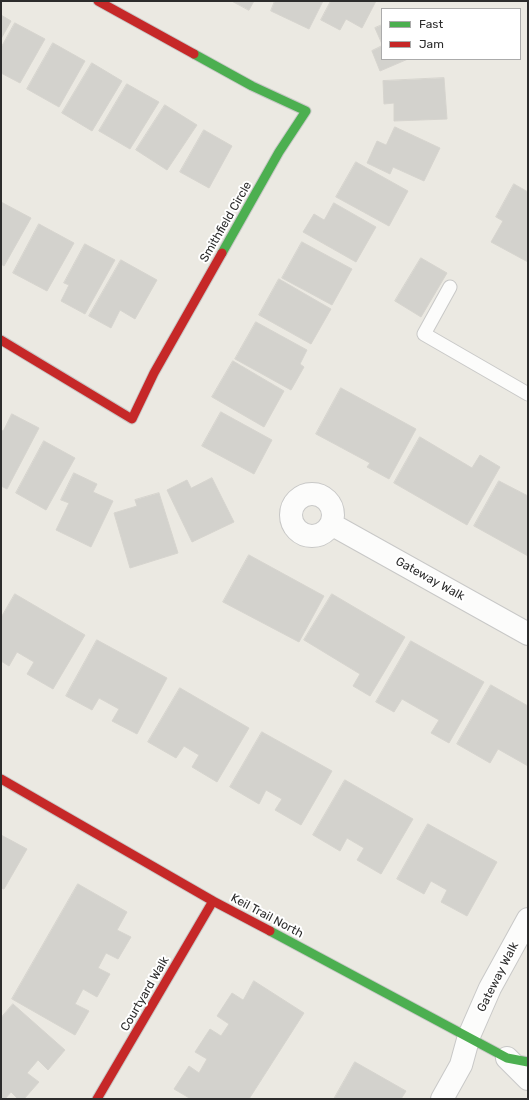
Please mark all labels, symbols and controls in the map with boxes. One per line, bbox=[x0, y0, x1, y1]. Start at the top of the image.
legend bbox=[381, 8, 521, 60]
text: Fast bbox=[419, 17, 443, 31]
text: Jam bbox=[419, 37, 444, 51]
street label: Smithfield Circle bbox=[197, 179, 255, 265]
street label: Gateway Walk bbox=[393, 554, 467, 604]
street label: Keil Trail North bbox=[228, 891, 306, 941]
street label: Gateway Walk bbox=[474, 940, 522, 1014]
street label: Courtyard Walk bbox=[118, 954, 172, 1034]

